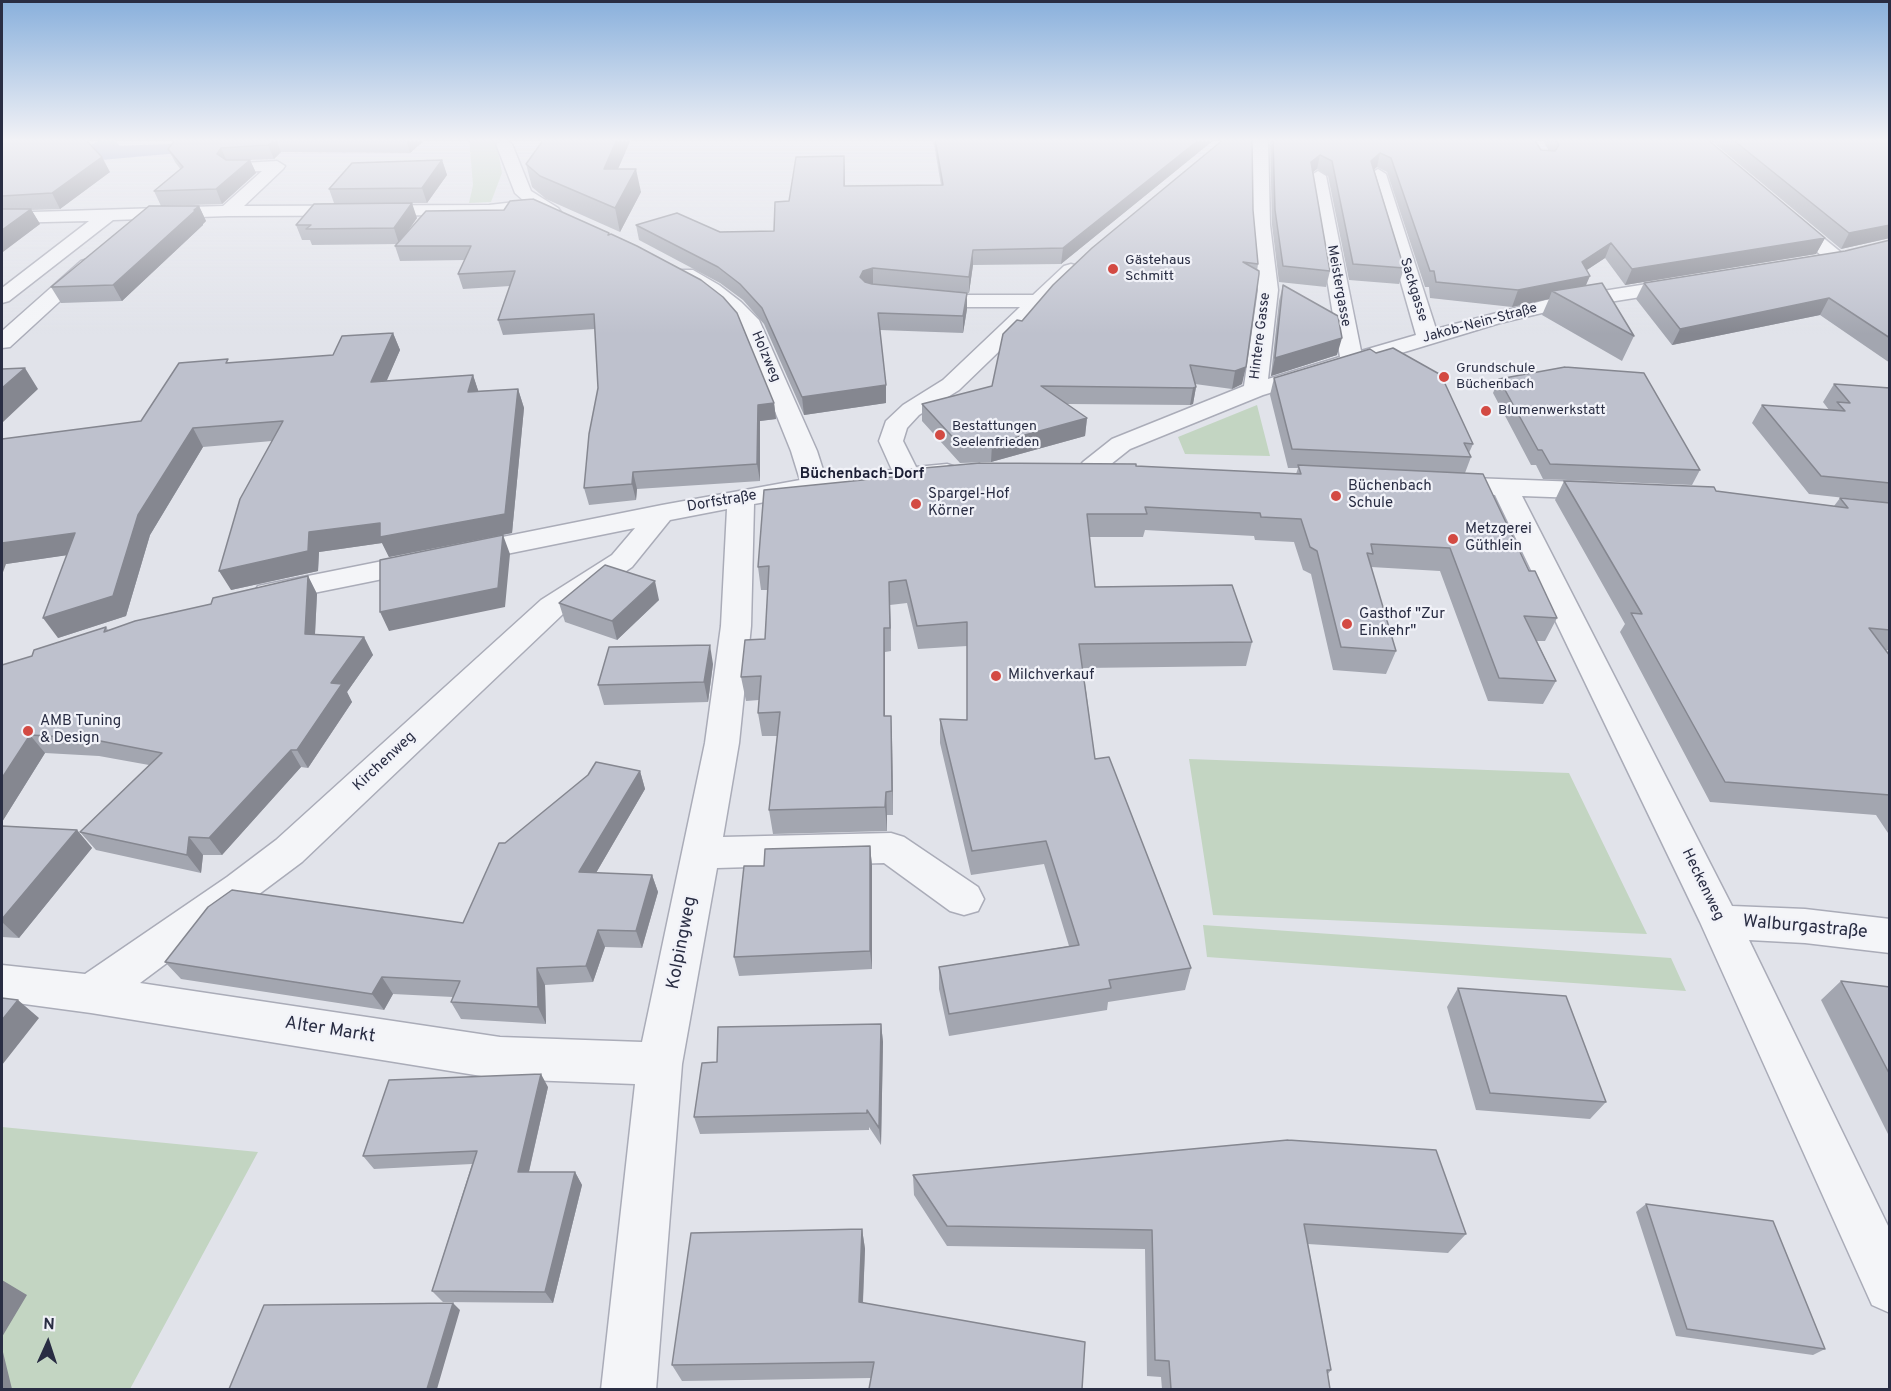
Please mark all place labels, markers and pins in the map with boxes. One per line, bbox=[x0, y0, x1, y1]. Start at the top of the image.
place label: Gästehaus Schmitt bbox=[1125, 253, 1191, 286]
marker: Gästehaus Schmitt bbox=[1106, 262, 1120, 276]
place label: Grundschule Büchenbach bbox=[1456, 361, 1535, 394]
marker: Grundschule Büchenbach bbox=[1437, 370, 1451, 384]
place label: Blumenwerkstatt bbox=[1498, 403, 1605, 419]
marker: Blumenwerkstatt bbox=[1479, 404, 1493, 418]
place label: Bestattungen Seelenfrieden bbox=[952, 419, 1039, 452]
marker: Bestattungen Seelenfrieden bbox=[933, 428, 947, 442]
place label: Büchenbach Schule bbox=[1348, 478, 1432, 513]
place label: Spargel-Hof Körner bbox=[928, 486, 1009, 521]
marker: Büchenbach Schule bbox=[1329, 489, 1343, 503]
marker: Spargel-Hof Körner bbox=[909, 497, 923, 511]
place label: Metzgerei Güthlein bbox=[1465, 521, 1532, 556]
marker: Metzgerei Güthlein bbox=[1446, 532, 1460, 546]
place label: Gasthof "Zur Einkehr" bbox=[1359, 606, 1445, 641]
marker: Gasthof "Zur Einkehr" bbox=[1340, 617, 1354, 631]
place label: Milchverkauf bbox=[1008, 667, 1094, 685]
marker: Milchverkauf bbox=[989, 669, 1003, 683]
place label: AMB Tuning & Design bbox=[40, 713, 121, 748]
marker: AMB Tuning & Design bbox=[21, 724, 35, 738]

